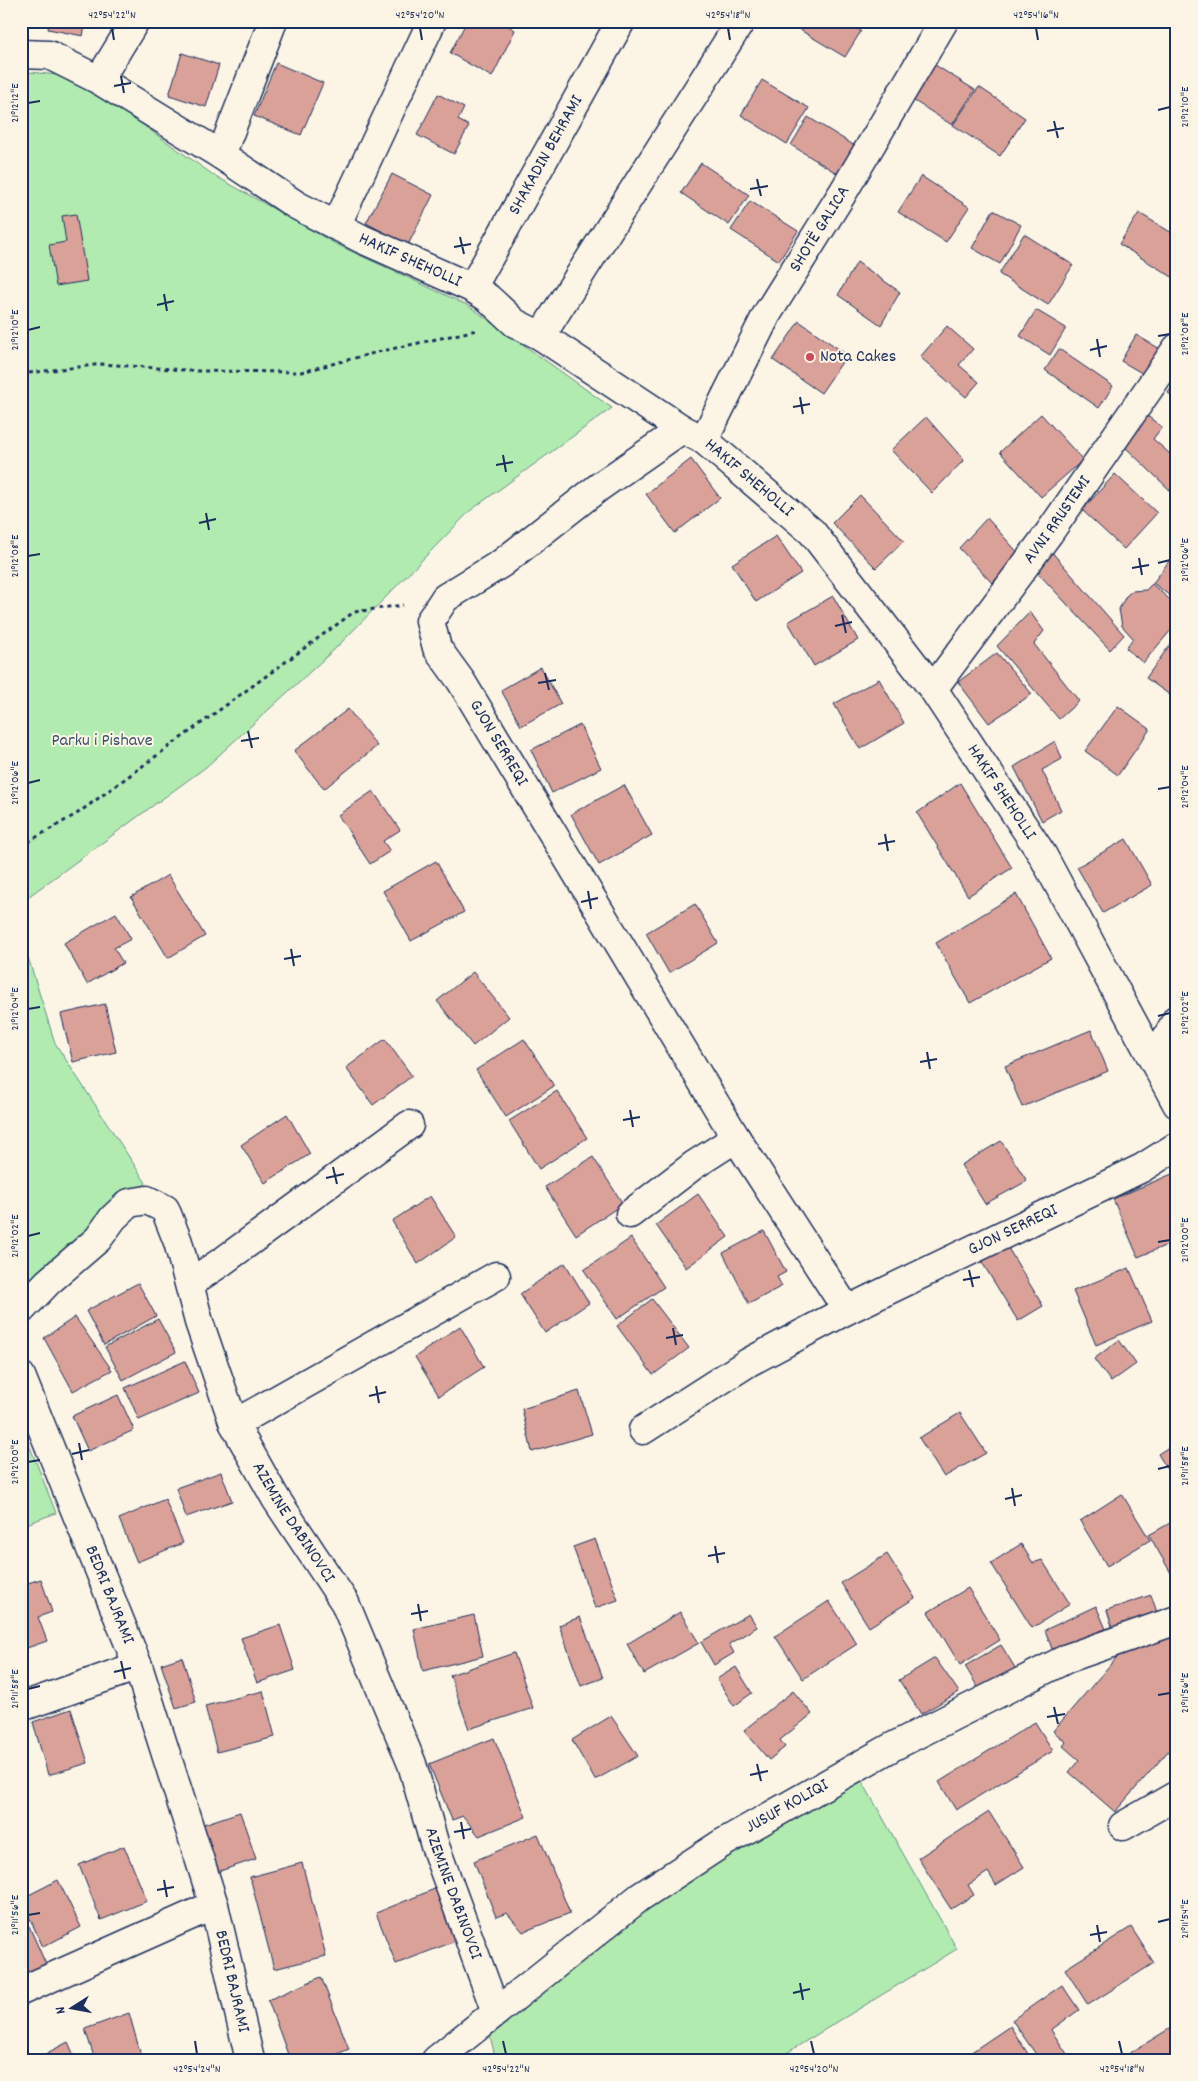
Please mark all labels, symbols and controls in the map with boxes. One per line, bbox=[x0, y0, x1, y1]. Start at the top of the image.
text: 42°54'22"N bbox=[88, 7, 136, 24]
text: 42°54'20"N bbox=[396, 7, 445, 24]
text: 42°54'18"N bbox=[706, 7, 750, 24]
text: 42°54'16"N bbox=[1013, 7, 1059, 24]
text: 21°12'12"E bbox=[7, 83, 24, 123]
text: 21°12'10"E bbox=[1177, 86, 1194, 127]
street label: SHAKADIN BEHRAMI bbox=[503, 90, 590, 220]
street label: SHOTË GALICA bbox=[784, 181, 857, 277]
street label: HAKIF SHEHOLLI bbox=[354, 226, 466, 294]
text: 21°12'10"E bbox=[7, 309, 24, 350]
text: 21°12'08"E bbox=[1177, 312, 1194, 356]
place label: Nota Cakes bbox=[820, 345, 896, 370]
marker: Nota Cakes bbox=[804, 351, 816, 363]
street label: HAKIF SHEHOLLI bbox=[699, 433, 799, 524]
street label: AVNI RRUSTEMI bbox=[1018, 470, 1098, 569]
text: 21°12'08"E bbox=[7, 534, 24, 578]
text: 21°12'06"E bbox=[1177, 537, 1194, 582]
street label: GJON SERREQI bbox=[463, 695, 534, 791]
park label: Parku i Pishave bbox=[51, 729, 153, 754]
street label: HAKIF SHEHOLLI bbox=[960, 739, 1042, 846]
text: 21°12'06"E bbox=[7, 760, 24, 805]
text: 21°12'04"E bbox=[1177, 765, 1194, 809]
text: 21°12'04"E bbox=[7, 987, 24, 1031]
text: 21°12'02"E bbox=[1177, 991, 1194, 1035]
street label: GJON SERREQI bbox=[964, 1198, 1062, 1262]
text: 21°12'02"E bbox=[7, 1214, 24, 1258]
text: 21°12'00"E bbox=[1177, 1217, 1194, 1262]
text: 21°12'00"E bbox=[7, 1439, 24, 1484]
text: 21°11'58"E bbox=[1177, 1446, 1194, 1486]
street label: AZEMINE DABINOVCI bbox=[245, 1458, 341, 1588]
street label: BEDRI BAJRAMI bbox=[78, 1542, 141, 1648]
text: 21°11'58"E bbox=[7, 1669, 24, 1709]
text: 21°11'56"E bbox=[1177, 1672, 1194, 1713]
street label: JUSUF KOLIQI bbox=[741, 1773, 834, 1840]
street label: AZEMINE DABINOVCI bbox=[418, 1825, 488, 1964]
text: 21°11'56"E bbox=[7, 1894, 24, 1935]
text: 21°11'54"E bbox=[1177, 1899, 1194, 1939]
street label: BEDRI BAJRAMI bbox=[208, 1928, 256, 2035]
north arrow bbox=[48, 1984, 98, 2034]
text: N bbox=[51, 2005, 72, 2015]
text: 42°54'24"N bbox=[173, 2061, 221, 2078]
text: 42°54'22"N bbox=[482, 2061, 530, 2078]
text: 42°54'20"N bbox=[790, 2061, 839, 2078]
text: 42°54'18"N bbox=[1100, 2061, 1144, 2078]

